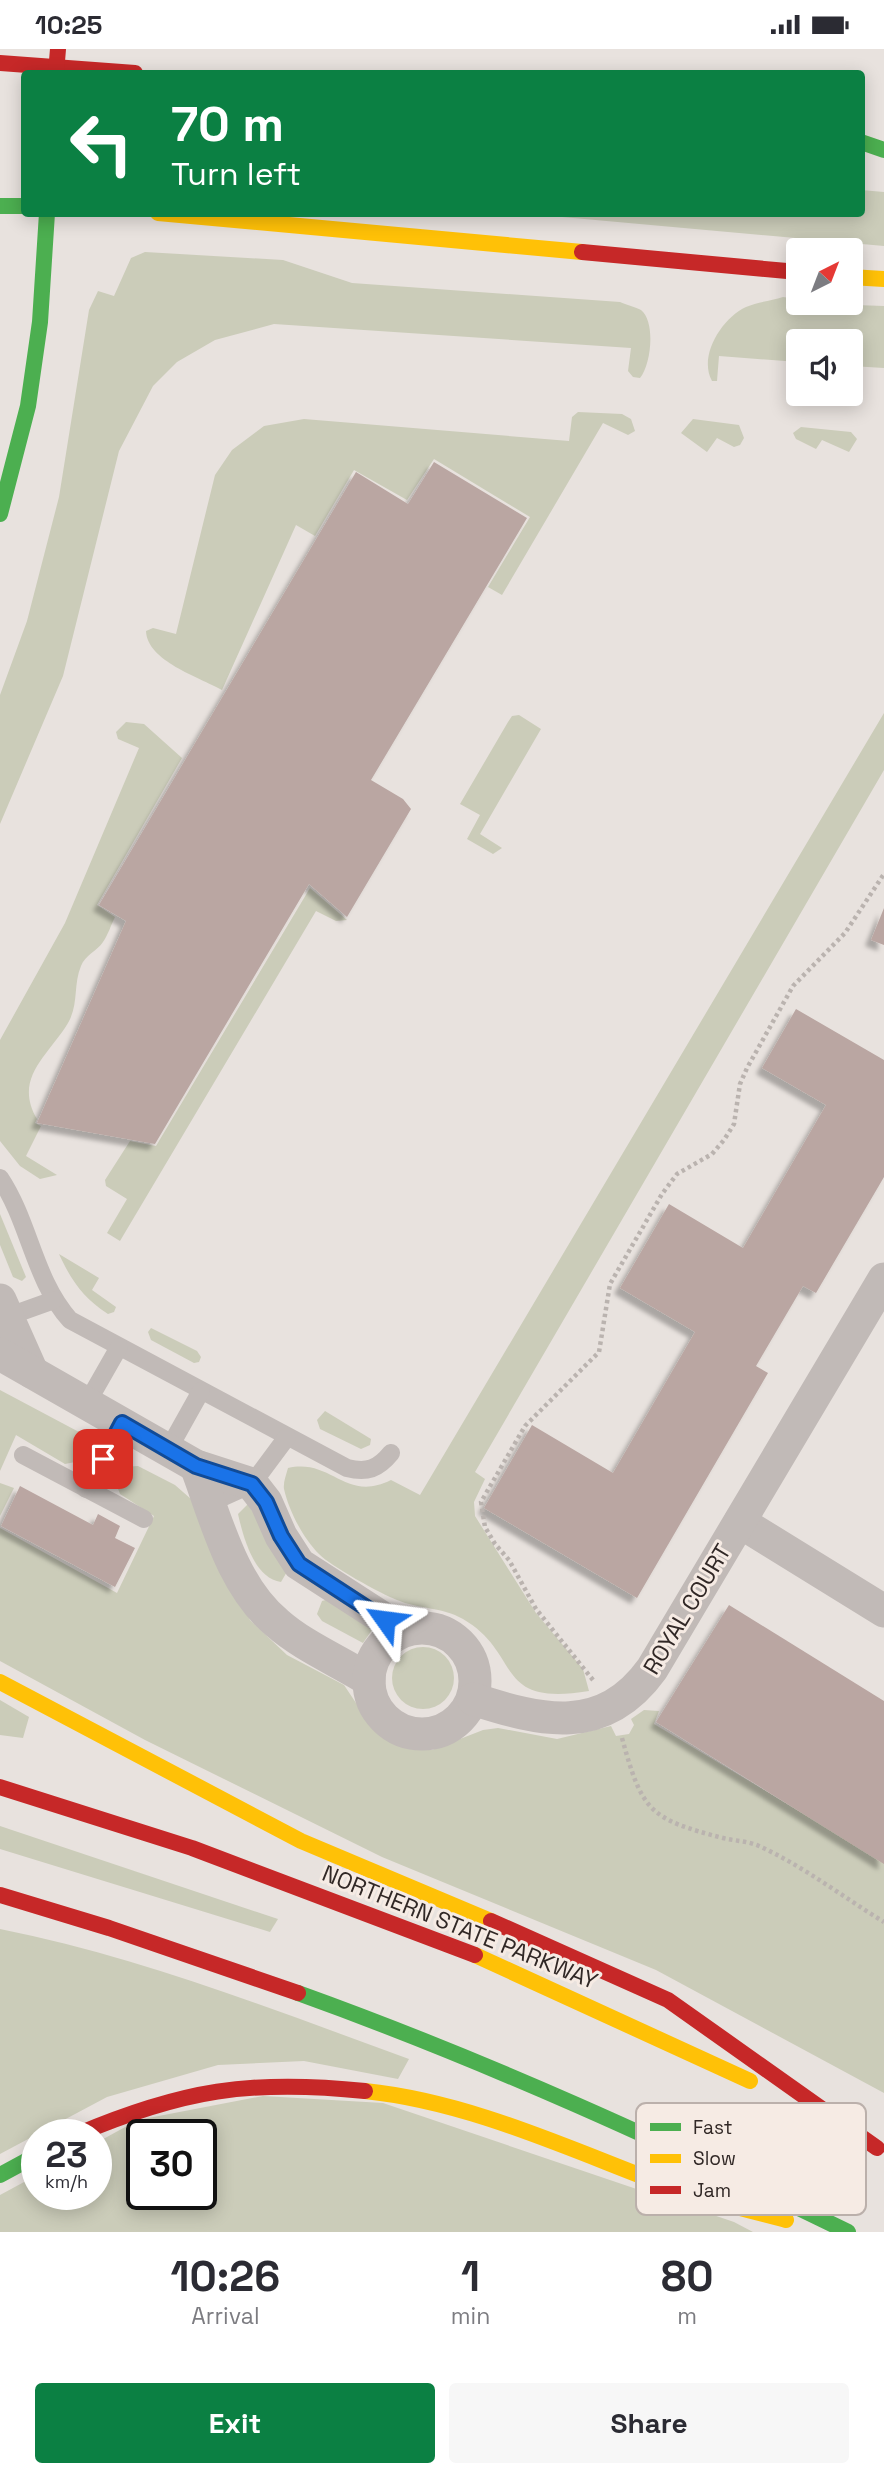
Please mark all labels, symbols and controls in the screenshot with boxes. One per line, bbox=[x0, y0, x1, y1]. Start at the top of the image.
text: 10:25 bbox=[35, 8, 102, 42]
text: 70 m bbox=[171, 93, 284, 155]
icon: left bbox=[56, 98, 147, 189]
text: Turn left bbox=[171, 154, 301, 194]
north arrow bbox=[786, 238, 863, 315]
map controls bbox=[786, 238, 863, 406]
button: sound bbox=[786, 329, 863, 406]
pin bbox=[73, 1429, 133, 1489]
icon: arrive bbox=[84, 1440, 122, 1478]
street label: ROYAL COURT bbox=[636, 1538, 738, 1680]
position arrow bbox=[348, 1583, 422, 1657]
street label: NORTHERN STATE PARKWAY bbox=[318, 1858, 602, 1996]
legend bbox=[636, 2103, 866, 2215]
text: Fast bbox=[693, 2115, 733, 2140]
speed limit sign: 30 bbox=[126, 2119, 217, 2210]
text: 23 bbox=[45, 2133, 88, 2177]
text: Slow bbox=[693, 2146, 736, 2171]
text: km/h bbox=[45, 2170, 88, 2193]
text: Jam bbox=[693, 2178, 731, 2203]
text: 10:26 bbox=[171, 2250, 280, 2303]
text: 1 bbox=[461, 2250, 480, 2303]
text: 80 bbox=[661, 2250, 713, 2303]
text: Arrival bbox=[191, 2301, 260, 2331]
text: min bbox=[451, 2301, 490, 2331]
text: m bbox=[677, 2301, 697, 2331]
button: Exit bbox=[35, 2383, 435, 2463]
button: Share bbox=[449, 2383, 849, 2463]

